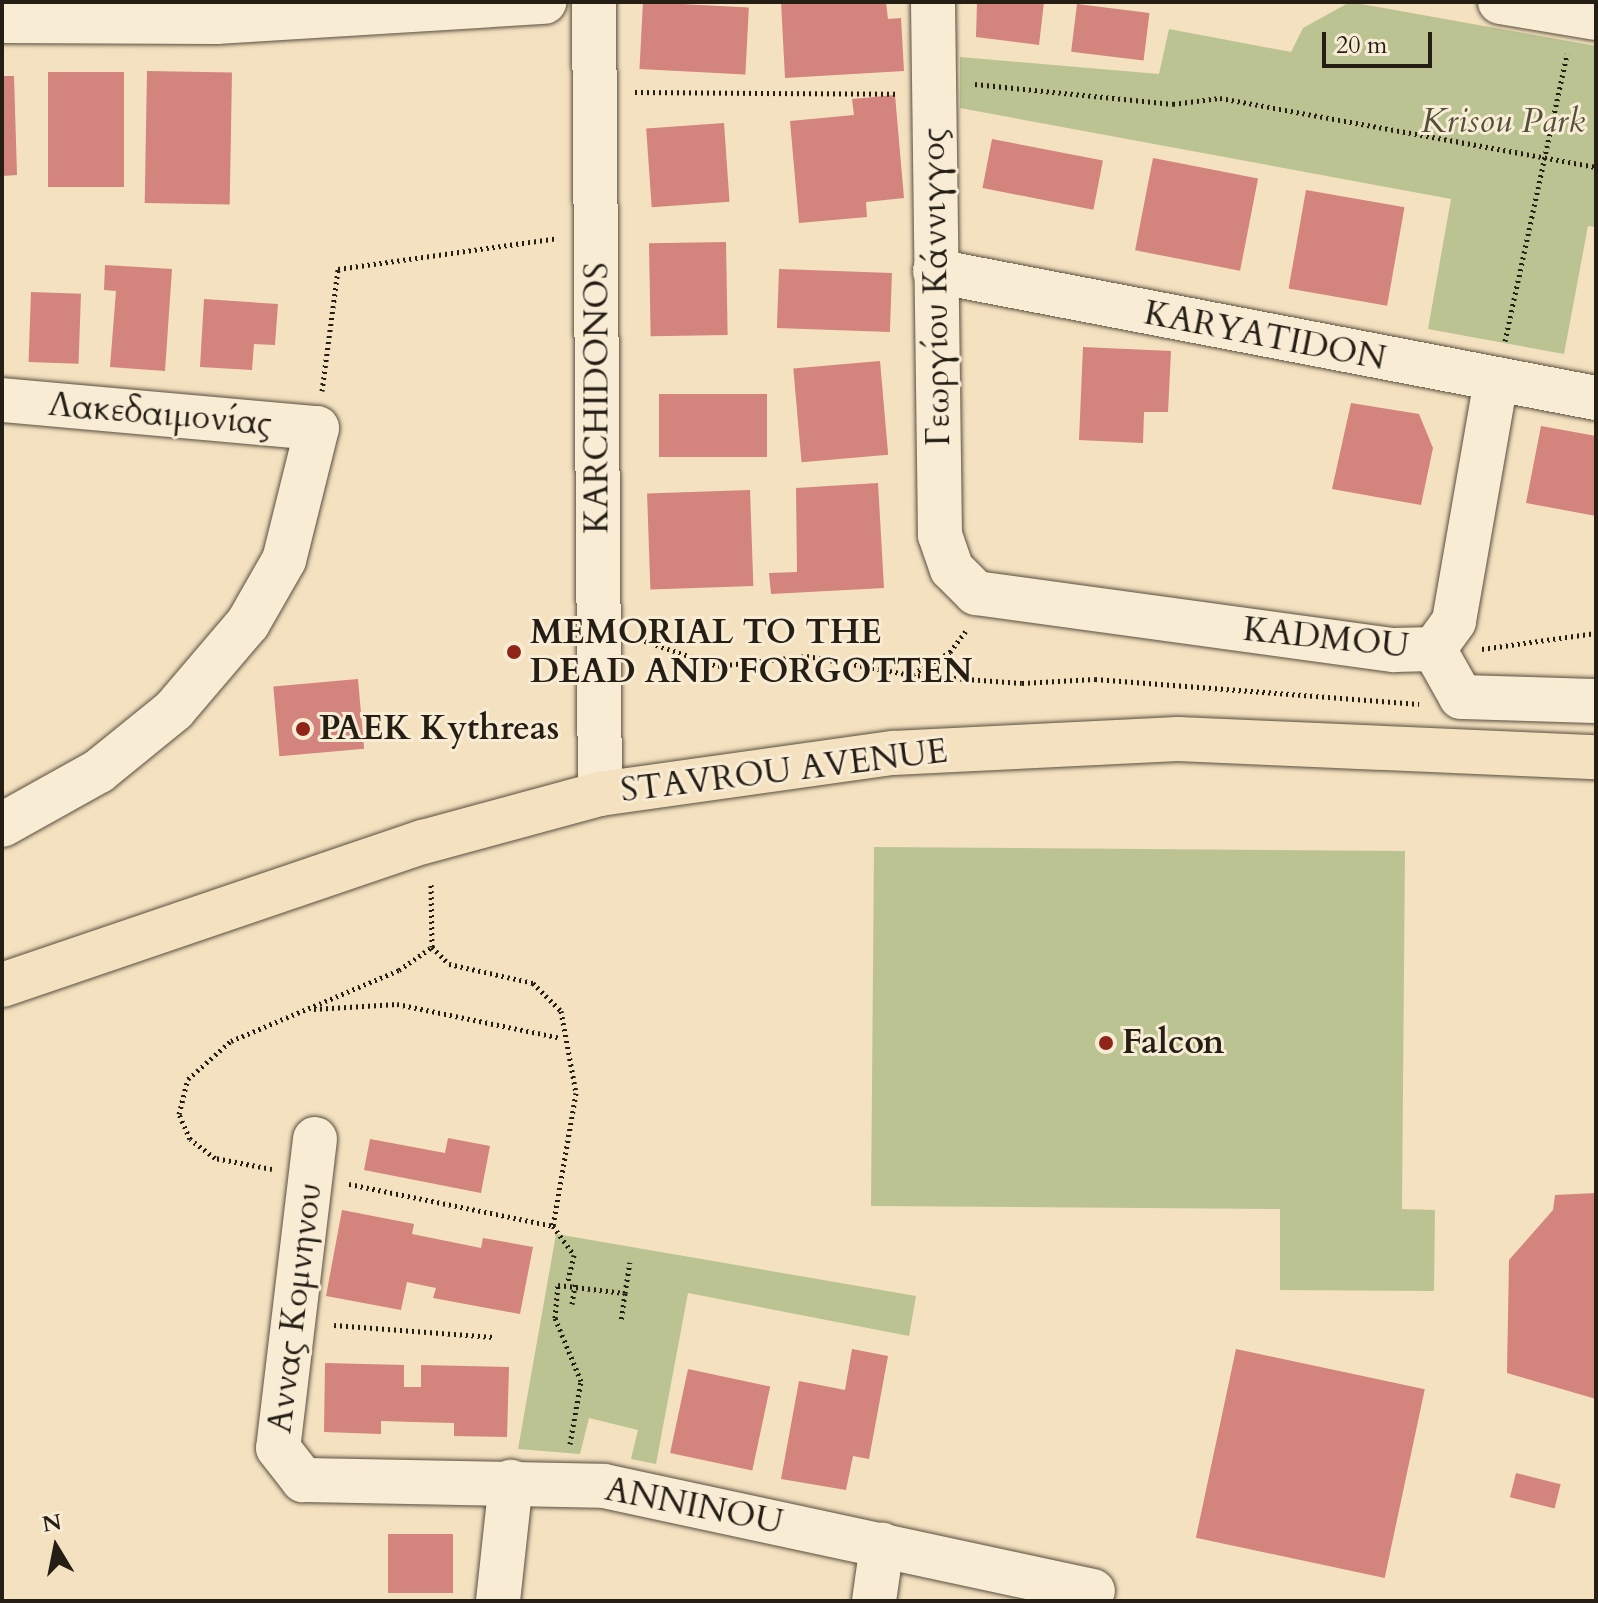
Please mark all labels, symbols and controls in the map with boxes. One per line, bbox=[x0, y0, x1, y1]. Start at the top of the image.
scale bar bbox=[1326, 16, 1436, 66]
text: 20 m bbox=[1336, 29, 1387, 62]
park label: Krisou Park bbox=[1421, 102, 1585, 142]
street label: Γεωργίου Κάννιγγος bbox=[913, 128, 959, 446]
street label: KARCHIDONOS bbox=[577, 262, 617, 534]
street label: KARYATIDON bbox=[1141, 293, 1389, 379]
street label: Λακεδαιμονίας bbox=[47, 384, 273, 444]
street label: KADMOU bbox=[1241, 609, 1411, 667]
place label: MEMORIAL TO THE DEAD AND FORGOTTEN bbox=[530, 612, 973, 692]
marker: MEMORIAL TO THE DEAD AND FORGOTTEN bbox=[505, 643, 523, 661]
place label: PAEK Kythreas bbox=[319, 709, 559, 749]
marker: PAEK Kythreas bbox=[294, 720, 312, 738]
street label: STAVROU AVENUE bbox=[618, 731, 950, 811]
place label: Falcon bbox=[1122, 1023, 1224, 1063]
marker: Falcon bbox=[1097, 1034, 1115, 1052]
street label: Αννας Κομνηνου bbox=[259, 1181, 331, 1435]
street label: ANNINOU bbox=[602, 1469, 786, 1543]
north arrow bbox=[16, 1507, 96, 1587]
text: N bbox=[40, 1507, 64, 1540]

